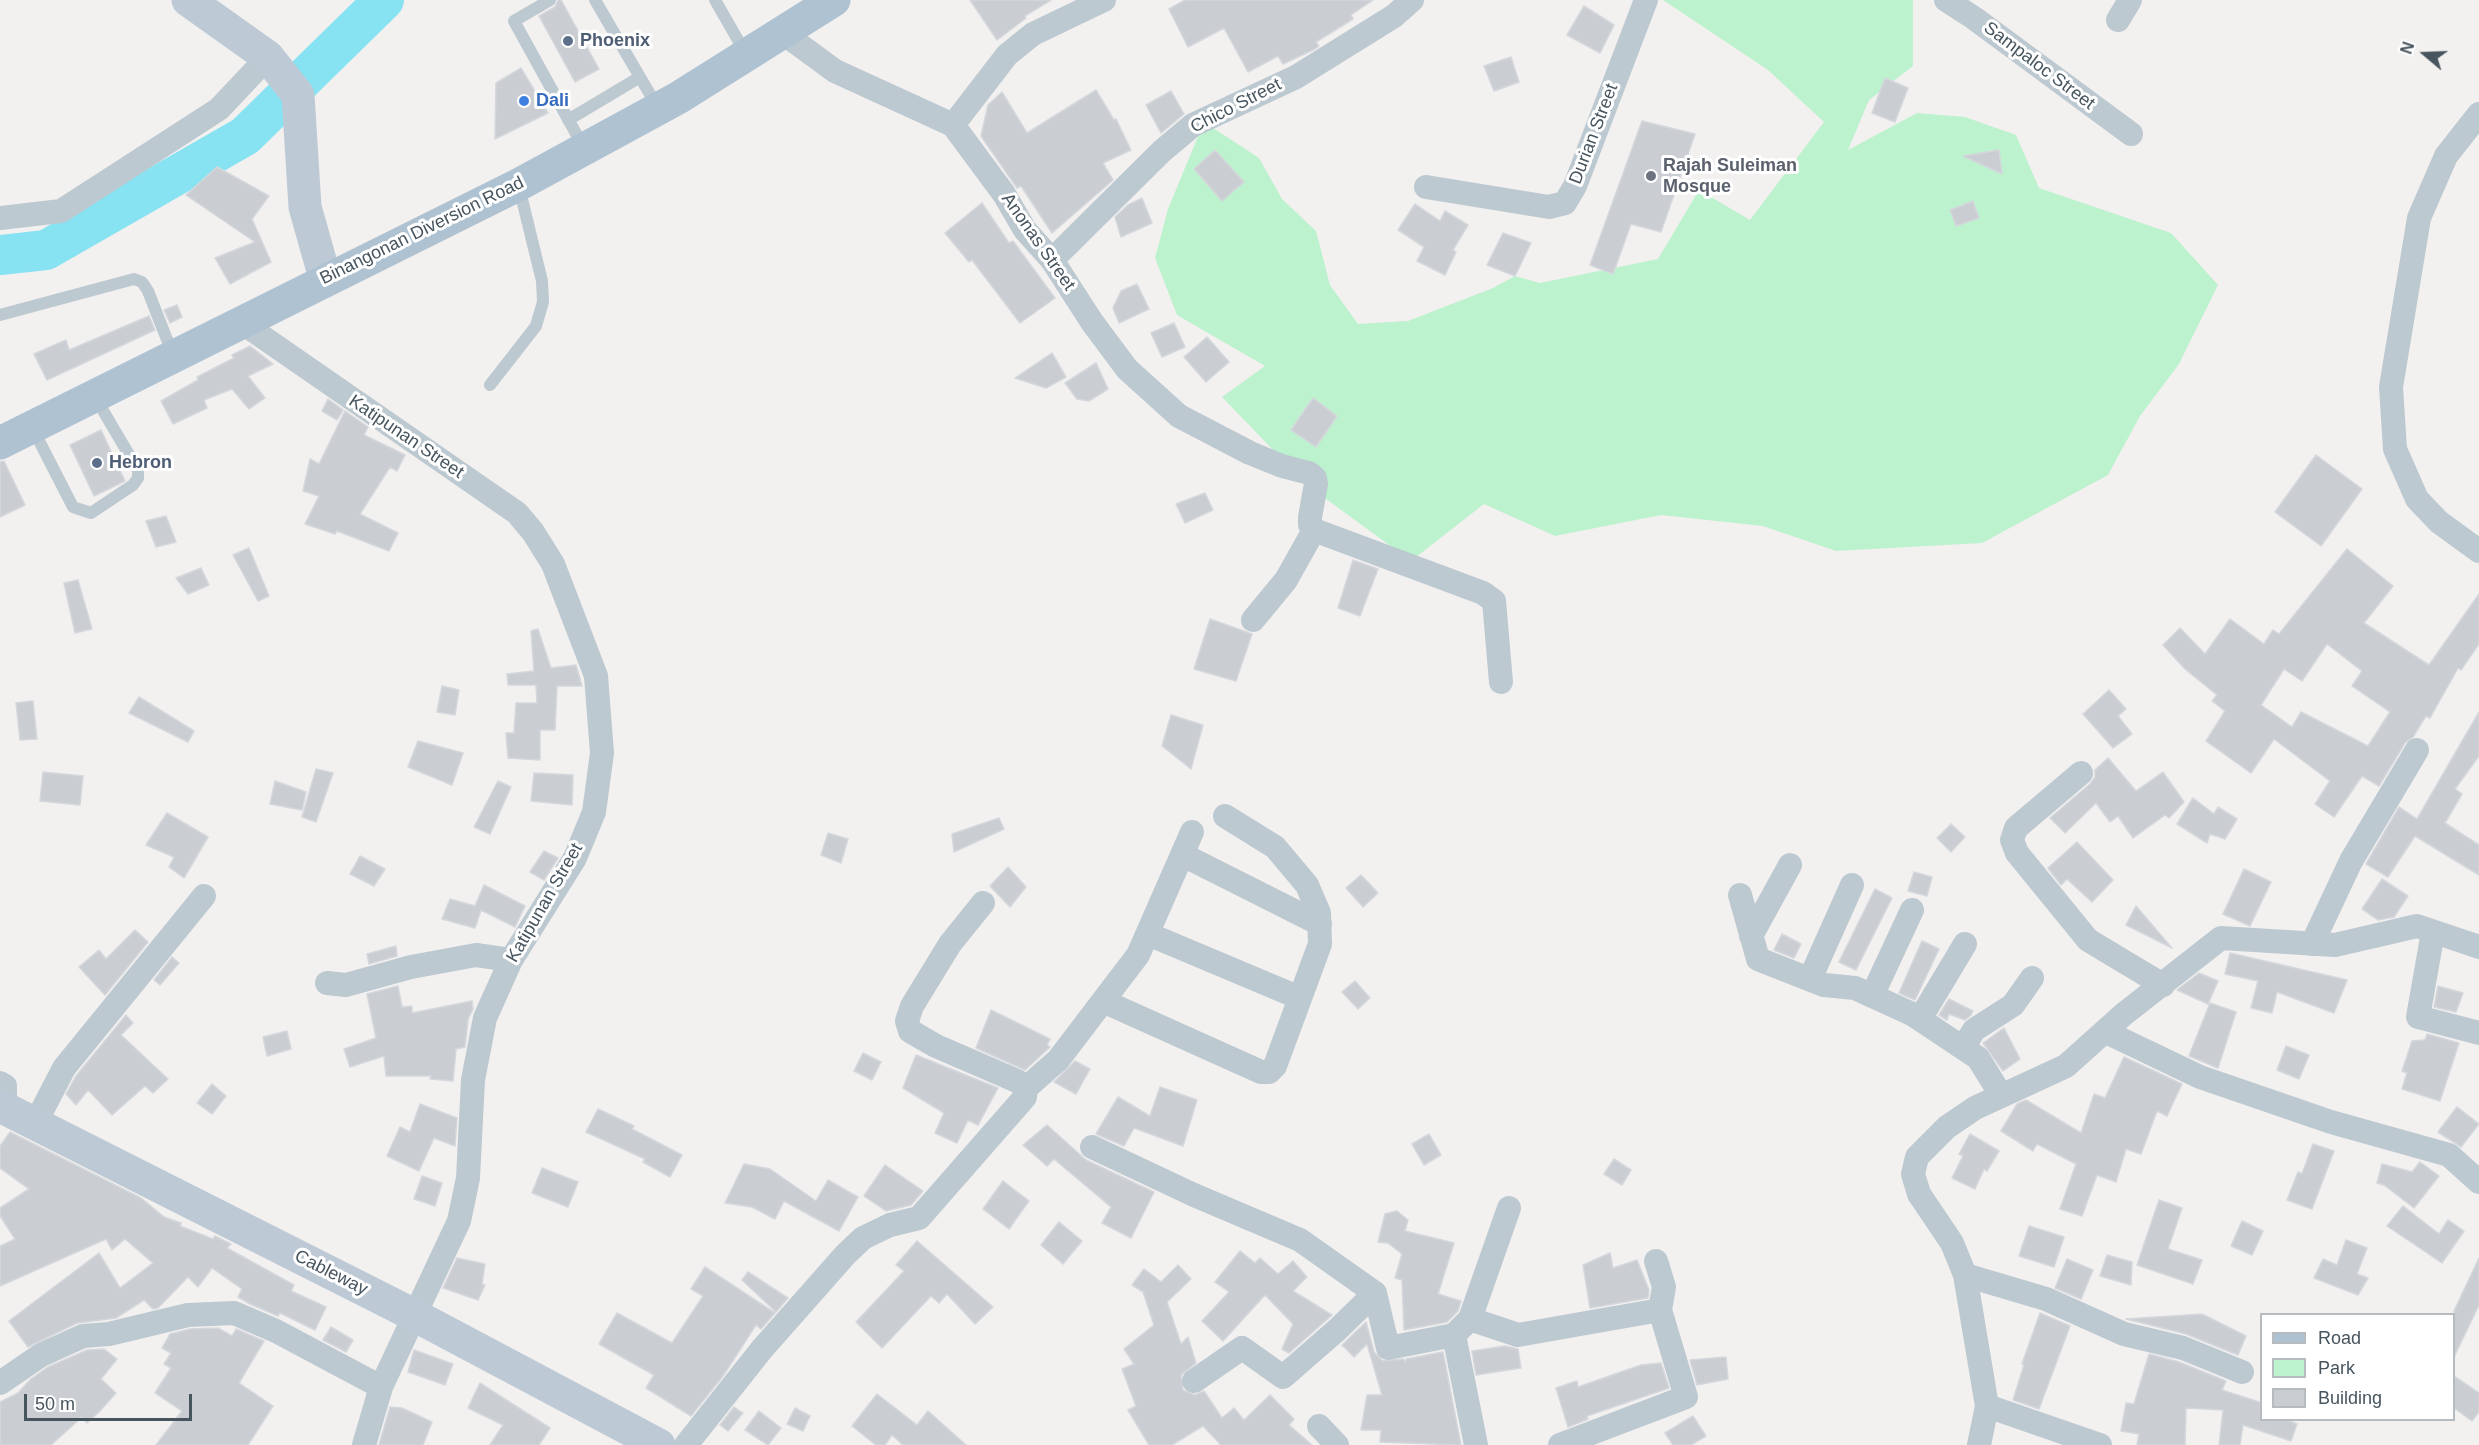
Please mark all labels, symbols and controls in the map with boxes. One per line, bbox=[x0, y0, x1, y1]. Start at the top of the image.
street label: Sampaloc Street bbox=[1979, 17, 2099, 115]
north arrow bbox=[2395, 24, 2455, 84]
place label: Phoenix bbox=[580, 30, 650, 52]
marker: Phoenix bbox=[561, 34, 575, 48]
text: N bbox=[2398, 40, 2417, 56]
street label: Chico Street bbox=[1187, 74, 1285, 138]
street label: Durian Street bbox=[1565, 81, 1623, 187]
place label: Dali bbox=[536, 90, 569, 112]
marker: Dali bbox=[517, 94, 531, 108]
place label: Rajah Suleiman Mosque bbox=[1663, 155, 1797, 198]
marker: Rajah Suleiman Mosque bbox=[1644, 169, 1658, 183]
street label: Binangonan Diversion Road bbox=[317, 172, 527, 290]
street label: Anonas Street bbox=[996, 189, 1080, 295]
street label: Katipunan Street bbox=[344, 391, 468, 483]
place label: Hebron bbox=[109, 452, 172, 474]
marker: Hebron bbox=[90, 456, 104, 470]
street label: Katipunan Street bbox=[502, 840, 588, 966]
street label: Cableway bbox=[291, 1245, 371, 1301]
legend bbox=[2260, 1313, 2455, 1421]
text: Road bbox=[2318, 1328, 2361, 1348]
text: Park bbox=[2318, 1358, 2355, 1378]
scale bar bbox=[27, 1382, 195, 1420]
text: Building bbox=[2318, 1388, 2382, 1408]
text: 50 m bbox=[35, 1394, 75, 1414]

